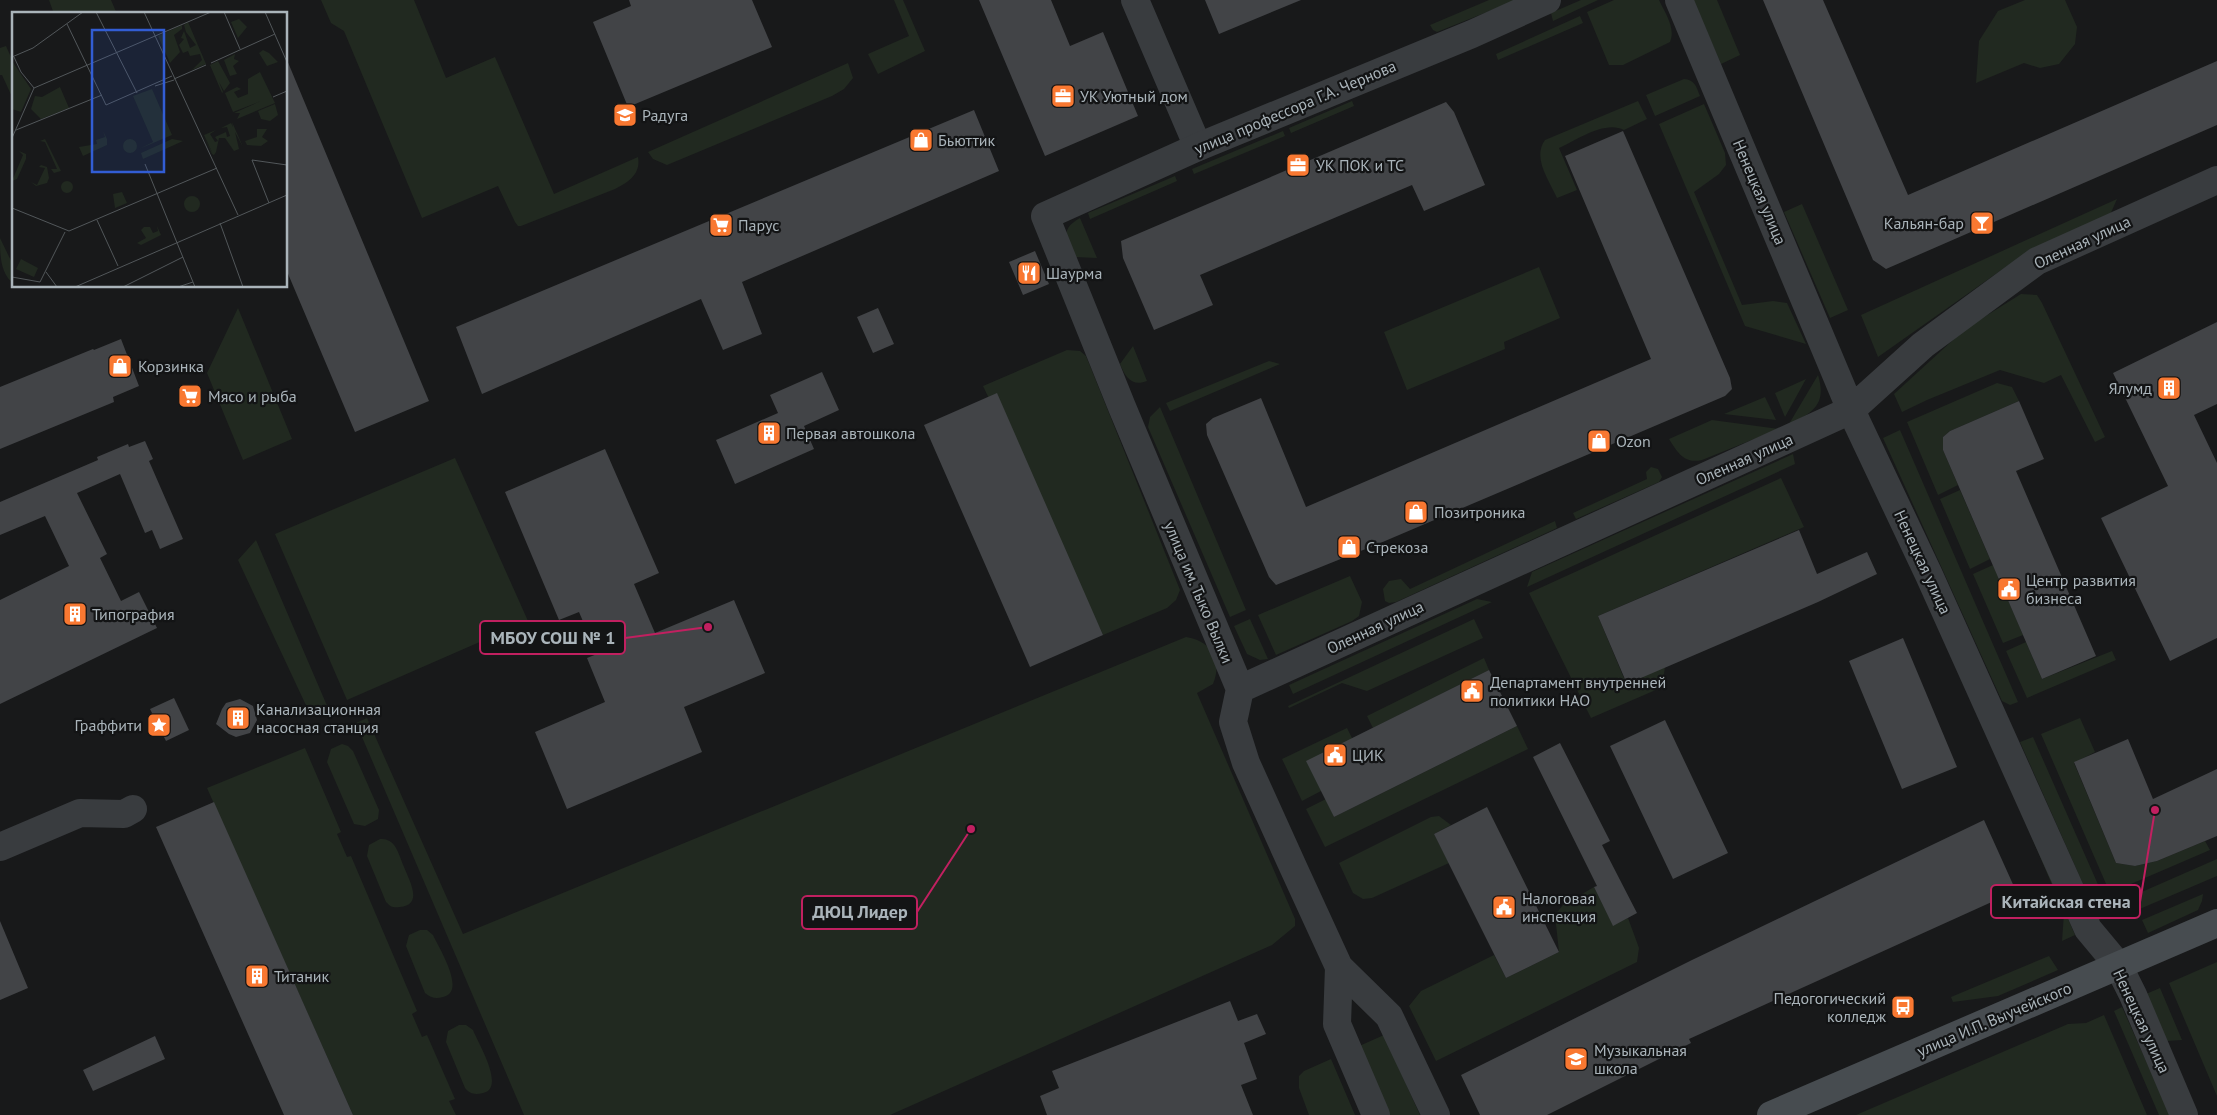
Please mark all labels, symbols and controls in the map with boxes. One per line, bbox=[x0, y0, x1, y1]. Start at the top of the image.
inset map bbox=[12, 12, 288, 288]
street label: улица профессора Г.А. Чернова bbox=[1191, 55, 1399, 159]
office icon: УК Уютный дом bbox=[1050, 83, 1076, 109]
place label: УК Уютный дом bbox=[1080, 86, 1188, 106]
school or university icon: Радуга bbox=[612, 102, 638, 128]
place label: Радуга bbox=[642, 105, 688, 125]
shop icon: Бьюттик bbox=[908, 127, 934, 153]
place label: Бьюттик bbox=[938, 130, 996, 150]
street label: Ненецкая улица bbox=[1729, 136, 1791, 248]
office icon: УК ПОК и ТС bbox=[1285, 152, 1311, 178]
place label: УК ПОК и ТС bbox=[1316, 155, 1404, 175]
bar icon: Кальян-бар bbox=[1969, 210, 1995, 236]
street label: Оленная улица bbox=[2030, 211, 2134, 273]
supermarket icon: Парус bbox=[708, 212, 734, 238]
place label: Кальян-бар bbox=[1884, 213, 1964, 233]
place label: Парус bbox=[738, 215, 780, 235]
restaurant icon: Шаурма bbox=[1016, 260, 1042, 286]
place label: Шаурма bbox=[1046, 263, 1102, 283]
shop icon: Корзинка bbox=[107, 353, 133, 379]
place label: Корзинка bbox=[138, 356, 204, 376]
building icon: Ялумд bbox=[2156, 375, 2182, 401]
place label: Ялумд bbox=[2108, 378, 2152, 398]
supermarket icon: Мясо и рыба bbox=[177, 383, 203, 409]
place label: Мясо и рыба bbox=[208, 386, 297, 406]
building icon: Первая автошкола bbox=[756, 420, 782, 446]
place label: Первая автошкола bbox=[786, 423, 915, 443]
shop icon: Ozon bbox=[1586, 428, 1612, 454]
street label: Оленная улица bbox=[1692, 429, 1796, 489]
place label: Ozon bbox=[1616, 431, 1651, 451]
shop icon: Позитроника bbox=[1403, 499, 1429, 525]
place label: Позитроника bbox=[1434, 502, 1525, 522]
street label: Ненецкая улица bbox=[1890, 507, 1956, 617]
street label: улица им. Тыко Вылки bbox=[1160, 518, 1238, 666]
shop icon: Стрекоза bbox=[1336, 534, 1362, 560]
place label: Стрекоза bbox=[1366, 537, 1428, 557]
place label: Центр развития бизнеса bbox=[2026, 570, 2136, 608]
public building icon: Центр развития бизнеса bbox=[1996, 576, 2022, 602]
street label: Оленная улица bbox=[1323, 596, 1427, 658]
building icon: Типография bbox=[62, 601, 88, 627]
place label: Типография bbox=[92, 604, 175, 624]
callout: МБОУ СОШ № 1 bbox=[480, 621, 625, 654]
text: МБОУ СОШ № 1 bbox=[491, 626, 615, 649]
place label: Департамент внутренней политики НАО bbox=[1490, 672, 1666, 710]
public building icon: Департамент внутренней политики НАО bbox=[1459, 678, 1485, 704]
place label: Канализационная насосная станция bbox=[256, 699, 381, 737]
building icon: Канализационная насосная станция bbox=[225, 705, 251, 731]
place icon: Граффити bbox=[146, 712, 172, 738]
place label: Граффити bbox=[74, 715, 142, 735]
public building icon: ЦИК bbox=[1322, 742, 1348, 768]
place label: ЦИК bbox=[1352, 745, 1384, 765]
callout: Китайская стена bbox=[1991, 885, 2140, 918]
place label: Налоговая инспекция bbox=[1522, 888, 1596, 926]
text: Китайская стена bbox=[2001, 890, 2131, 913]
public building icon: Налоговая инспекция bbox=[1491, 894, 1517, 920]
callout: ДЮЦ Лидер bbox=[802, 896, 917, 929]
text: ДЮЦ Лидер bbox=[812, 900, 908, 923]
building icon: Титаник bbox=[244, 963, 270, 989]
place label: Титаник bbox=[274, 966, 330, 986]
street label: Ненецкая улица bbox=[2109, 966, 2175, 1076]
street label: улица И.П. Выучейского bbox=[1914, 977, 2074, 1061]
place label: Педогогический колледж bbox=[1773, 988, 1886, 1026]
bus stop icon: Педогогический колледж bbox=[1890, 994, 1916, 1020]
place label: Музыкальная школа bbox=[1594, 1040, 1687, 1078]
school or university icon: Музыкальная школа bbox=[1563, 1046, 1589, 1072]

